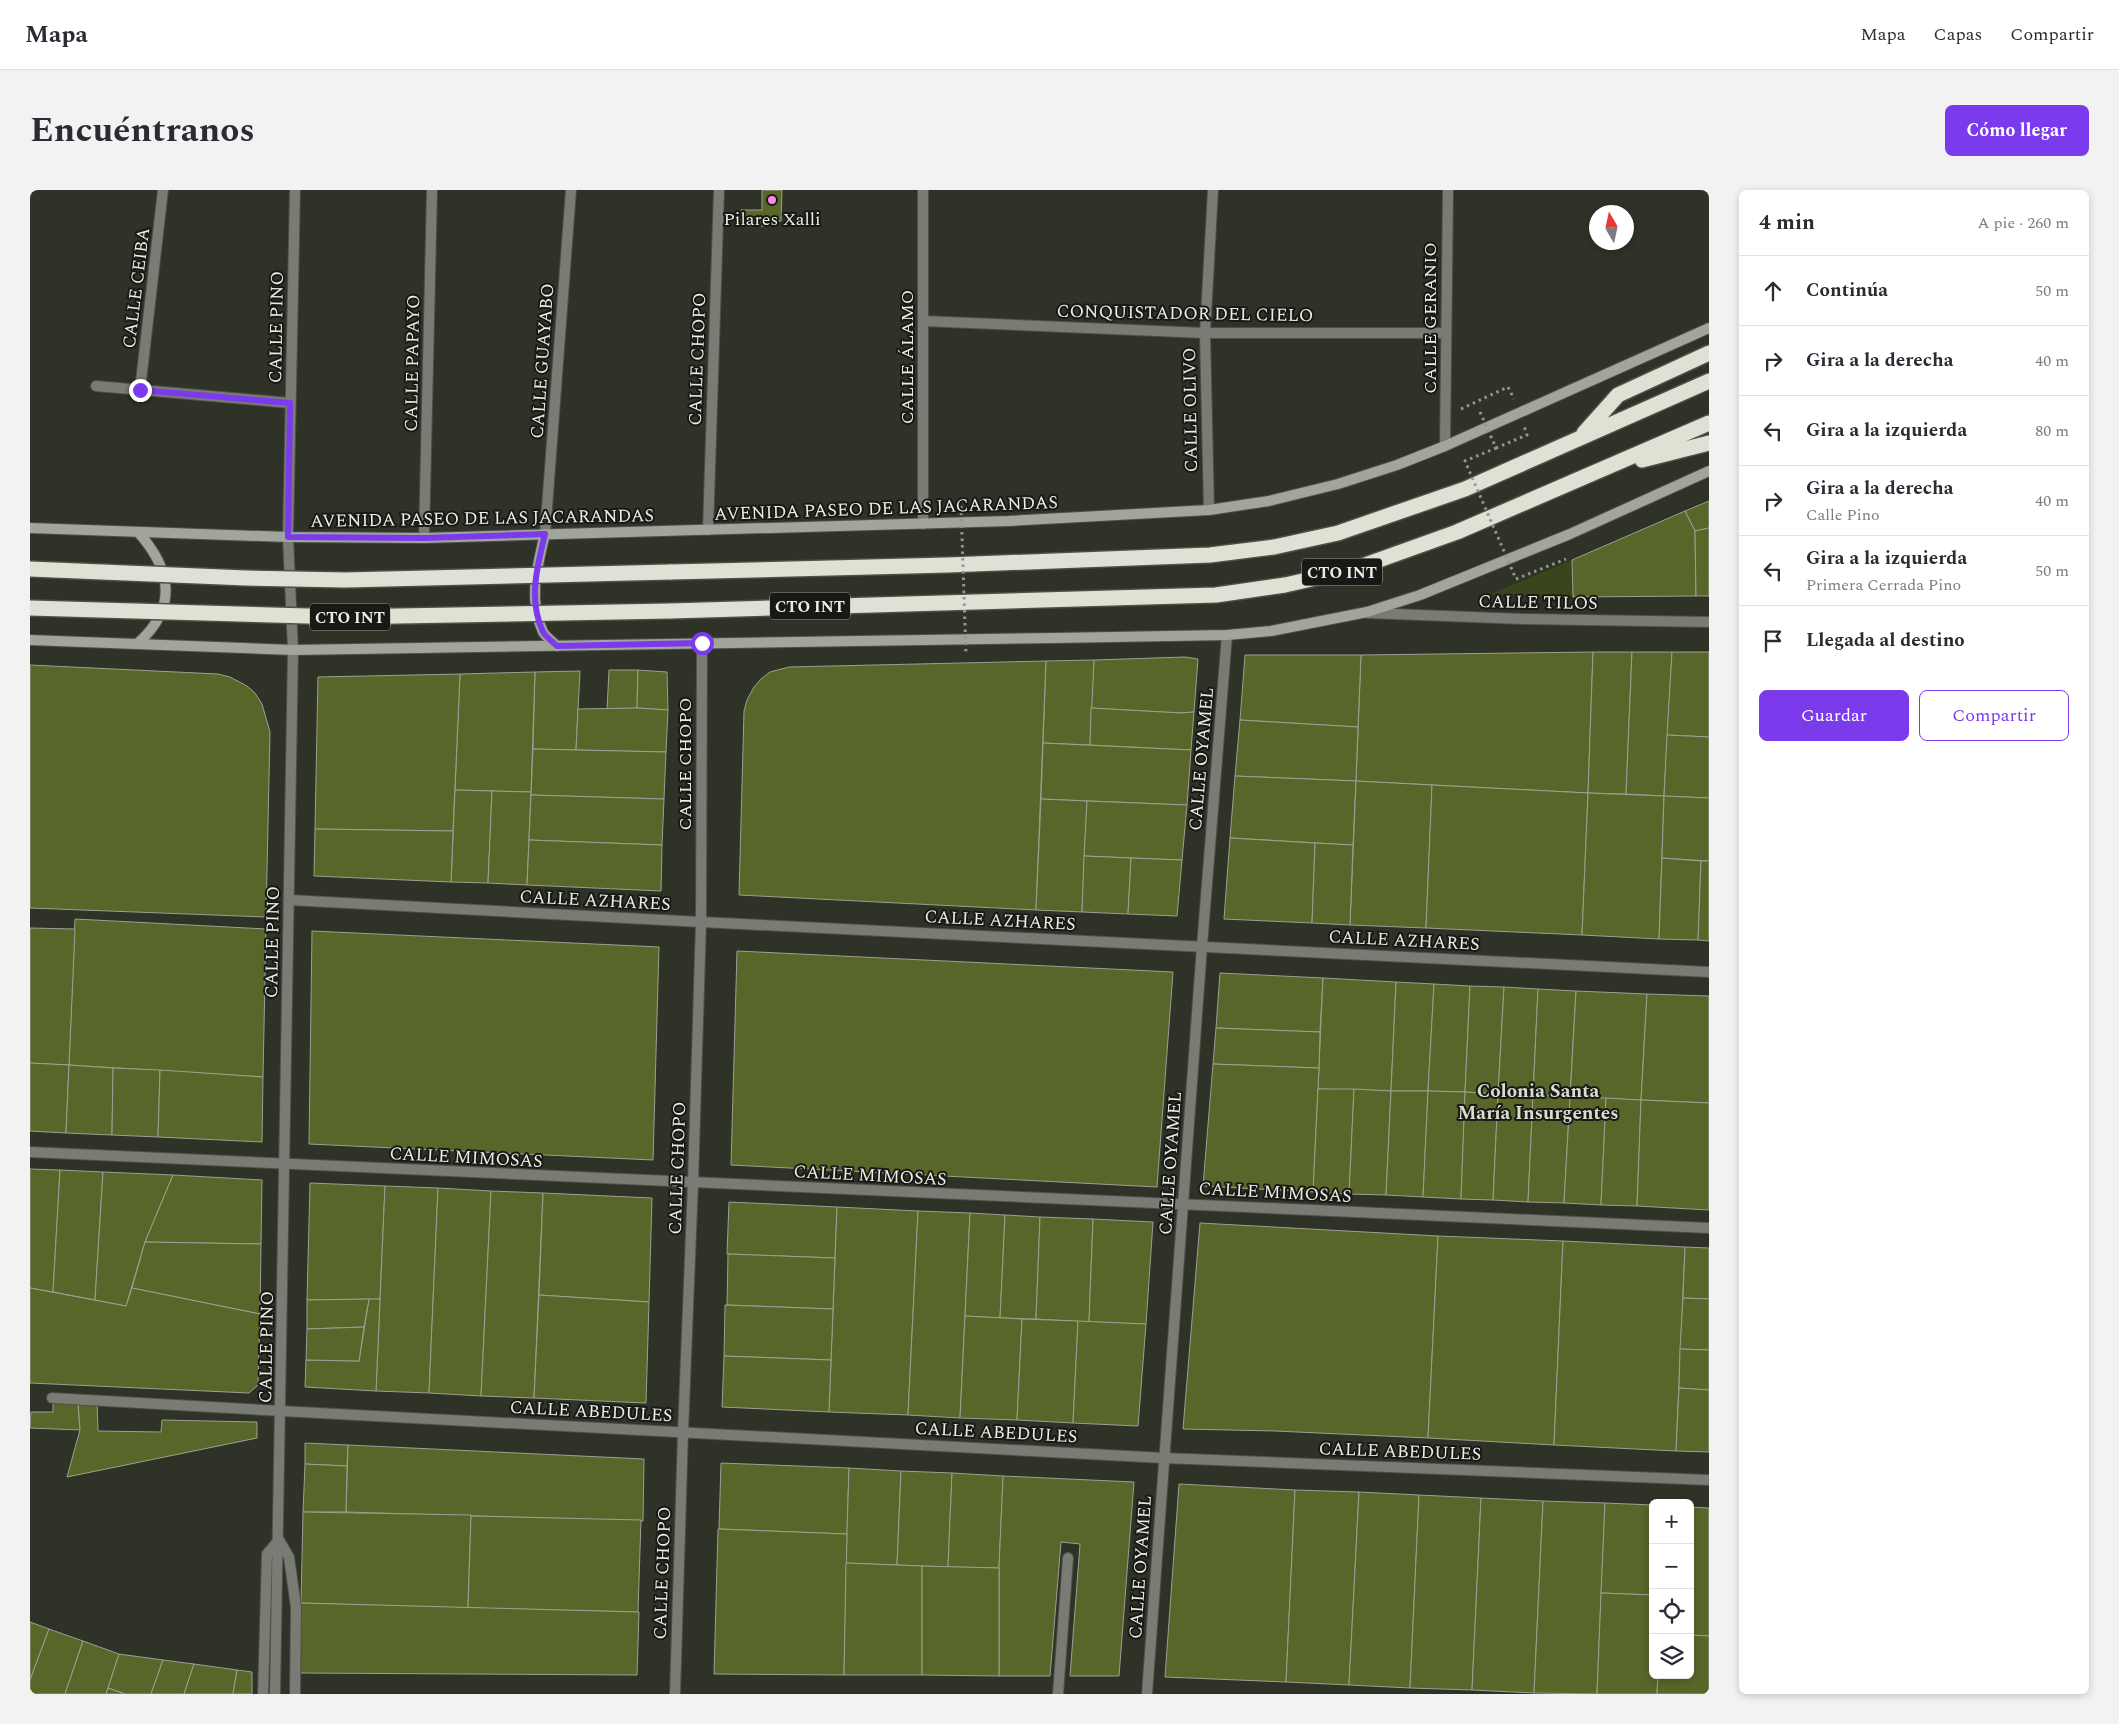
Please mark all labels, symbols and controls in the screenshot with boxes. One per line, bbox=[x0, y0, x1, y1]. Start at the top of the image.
text: Mapa bbox=[25, 17, 88, 53]
text: Mapa bbox=[1860, 21, 1906, 48]
text: Capas bbox=[1934, 21, 1982, 48]
text: Compartir bbox=[2010, 21, 2094, 48]
text: Encuéntranos bbox=[30, 104, 255, 157]
button: Cómo llegar bbox=[1945, 105, 2089, 156]
marker: Pilares Xalli bbox=[766, 194, 778, 206]
north arrow bbox=[1589, 205, 1634, 250]
place label: Pilares Xalli bbox=[723, 206, 821, 233]
text: 4 min bbox=[1759, 207, 1815, 239]
text: A pie · 260 m bbox=[1977, 211, 2069, 235]
street label: CALLE CEIBA bbox=[116, 226, 157, 350]
street label: CALLE GERANIO bbox=[1417, 242, 1444, 394]
street label: CALLE PINO bbox=[262, 271, 291, 383]
text: Continúa bbox=[1806, 276, 1888, 305]
icon: ahead bbox=[1759, 277, 1787, 305]
text: 50 m bbox=[2035, 279, 2069, 303]
street label: CALLE GUAYABO bbox=[524, 282, 561, 440]
street label: CALLE ÁLAMO bbox=[894, 290, 921, 424]
street label: CALLE CHOPO bbox=[682, 292, 713, 426]
street label: CALLE PAPAYO bbox=[398, 294, 427, 432]
street label: CONQUISTADOR DEL CIELO bbox=[1056, 298, 1314, 329]
text: Gira a la derecha bbox=[1806, 346, 1953, 375]
street label: CALLE OLIVO bbox=[1176, 347, 1205, 473]
icon: right bbox=[1759, 347, 1787, 375]
text: 40 m bbox=[2035, 349, 2069, 373]
route end bbox=[129, 379, 152, 402]
text: Gira a la izquierda bbox=[1806, 416, 1967, 445]
icon: left bbox=[1759, 417, 1787, 445]
text: 80 m bbox=[2035, 419, 2069, 443]
text: Gira a la derecha bbox=[1806, 474, 1953, 503]
icon: right bbox=[1759, 487, 1787, 515]
street label: AVENIDA PASEO DE LAS JACARANDAS bbox=[714, 489, 1058, 528]
text: 40 m bbox=[2035, 489, 2069, 513]
street label: AVENIDA PASEO DE LAS JACARANDAS bbox=[310, 502, 654, 535]
text: Calle Pino bbox=[1806, 503, 1880, 527]
text: Gira a la izquierda bbox=[1806, 544, 1967, 573]
icon: left bbox=[1759, 557, 1787, 585]
road number: CTO INT bbox=[1302, 558, 1382, 586]
text: 50 m bbox=[2035, 559, 2069, 583]
text: Primera Cerrada Pino bbox=[1806, 573, 1961, 597]
street label: CALLE TILOS bbox=[1478, 588, 1598, 617]
road number: CTO INT bbox=[770, 592, 850, 620]
road number: CTO INT bbox=[310, 604, 390, 631]
text: Llegada al destino bbox=[1806, 626, 1965, 655]
icon: arrive bbox=[1759, 627, 1787, 655]
route start bbox=[691, 632, 714, 655]
street label: CALLE OYAMEL bbox=[1182, 686, 1221, 832]
button: Guardar bbox=[1759, 690, 1909, 741]
button: Compartir bbox=[1919, 690, 2069, 741]
street label: CALLE CHOPO bbox=[672, 697, 699, 831]
street label: CALLE AZHARES bbox=[519, 883, 671, 918]
street label: CALLE PINO bbox=[258, 886, 287, 998]
street label: CALLE AZHARES bbox=[924, 903, 1076, 938]
street label: CALLE AZHARES bbox=[1328, 923, 1480, 958]
district label: Colonia Santa María Insurgentes bbox=[1457, 1077, 1619, 1128]
street label: CALLE OYAMEL bbox=[1152, 1090, 1189, 1236]
street label: CALLE CHOPO bbox=[662, 1101, 693, 1235]
street label: CALLE MIMOSAS bbox=[389, 1140, 543, 1175]
street label: CALLE MIMOSAS bbox=[793, 1158, 947, 1193]
street label: CALLE MIMOSAS bbox=[1198, 1175, 1352, 1210]
street label: CALLE PINO bbox=[252, 1291, 281, 1403]
street label: CALLE ABEDULES bbox=[509, 1394, 673, 1429]
street label: CALLE ABEDULES bbox=[914, 1415, 1078, 1450]
street label: CALLE ABEDULES bbox=[1318, 1435, 1482, 1468]
street label: CALLE OYAMEL bbox=[1122, 1494, 1159, 1640]
map controls bbox=[1649, 1499, 1694, 1679]
button: + bbox=[1649, 1499, 1694, 1544]
street label: CALLE CHOPO bbox=[647, 1506, 678, 1640]
button: − bbox=[1649, 1544, 1694, 1589]
button: locate bbox=[1649, 1589, 1694, 1634]
button: layers bbox=[1649, 1634, 1694, 1679]

